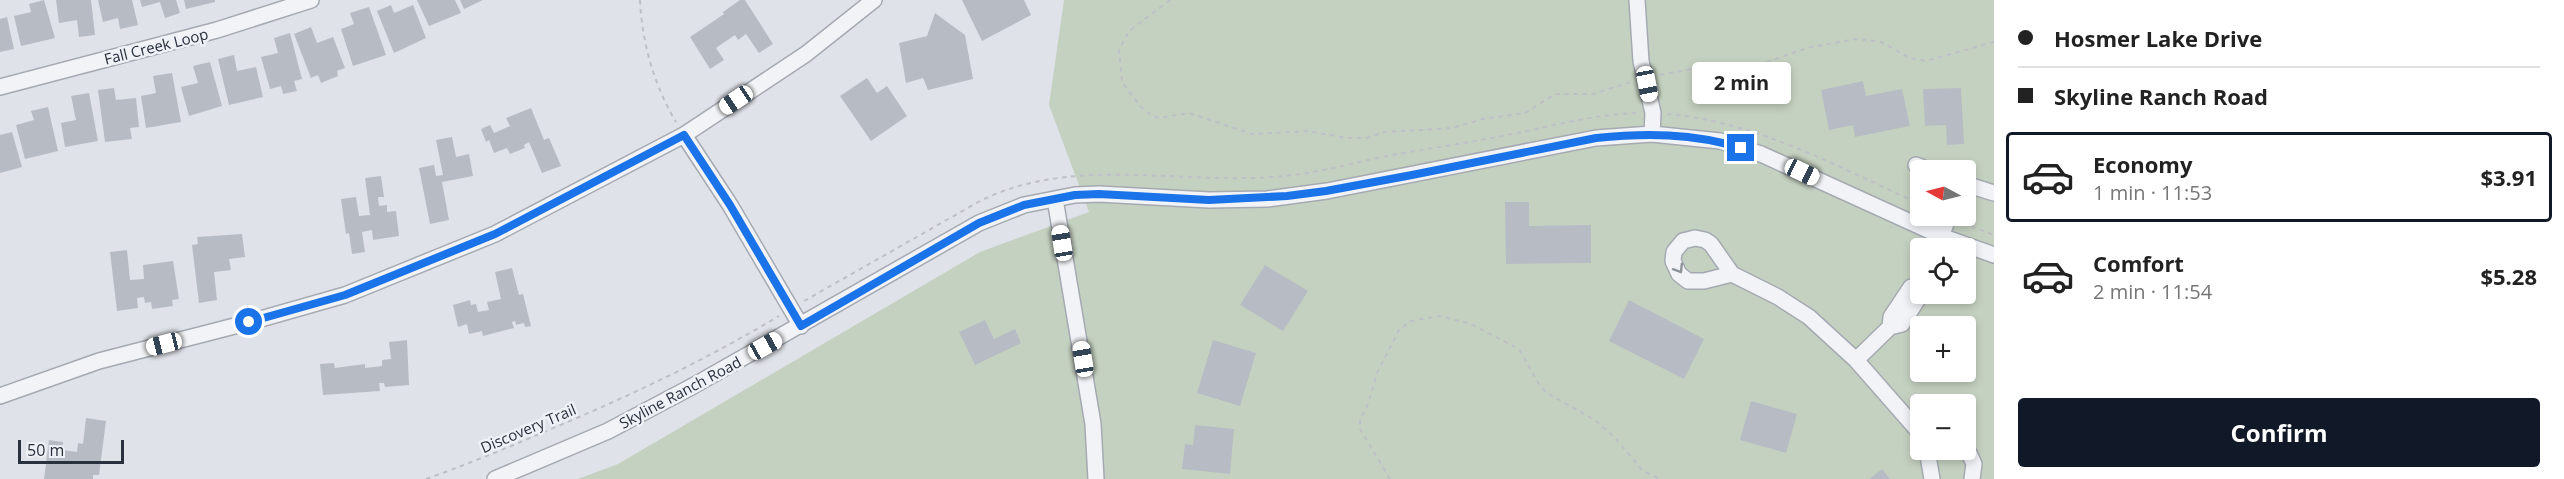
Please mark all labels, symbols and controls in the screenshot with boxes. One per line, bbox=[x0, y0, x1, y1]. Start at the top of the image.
street label: Fall Creek Loop bbox=[102, 23, 210, 69]
text: Hosmer Lake Drive bbox=[2054, 23, 2262, 53]
callout: 2 min bbox=[1692, 61, 1790, 103]
car bbox=[1635, 65, 1659, 103]
text: 2 min bbox=[1714, 69, 1769, 96]
text: Skyline Ranch Road bbox=[2054, 81, 2268, 111]
car bbox=[716, 82, 756, 118]
route end bbox=[1727, 134, 1754, 161]
text: Economy bbox=[2093, 149, 2192, 179]
icon: car bbox=[2021, 150, 2075, 204]
car bbox=[1782, 156, 1822, 188]
north arrow bbox=[1910, 160, 1976, 226]
map controls bbox=[1910, 160, 1976, 460]
text: $3.91 bbox=[2480, 162, 2537, 192]
text: 1 min · 11:53 bbox=[2093, 179, 2212, 206]
car bbox=[1050, 224, 1074, 262]
button: locate bbox=[1910, 238, 1976, 304]
text: Comfort bbox=[2093, 248, 2184, 278]
icon: car bbox=[2021, 249, 2075, 303]
text: $5.28 bbox=[2480, 261, 2537, 291]
one-way arrow bbox=[1671, 263, 1682, 274]
text: 2 min · 11:54 bbox=[2093, 278, 2212, 305]
route start bbox=[235, 308, 262, 335]
button: + bbox=[1910, 316, 1976, 382]
car bbox=[745, 329, 785, 363]
car bbox=[144, 331, 184, 357]
car bbox=[1071, 340, 1095, 378]
street label: Skyline Ranch Road bbox=[615, 351, 745, 433]
button: − bbox=[1910, 394, 1976, 460]
button: Confirm bbox=[2018, 398, 2540, 467]
street label: Discovery Trail bbox=[477, 399, 579, 457]
scale bar bbox=[18, 437, 124, 464]
text: 50 m bbox=[27, 439, 64, 461]

